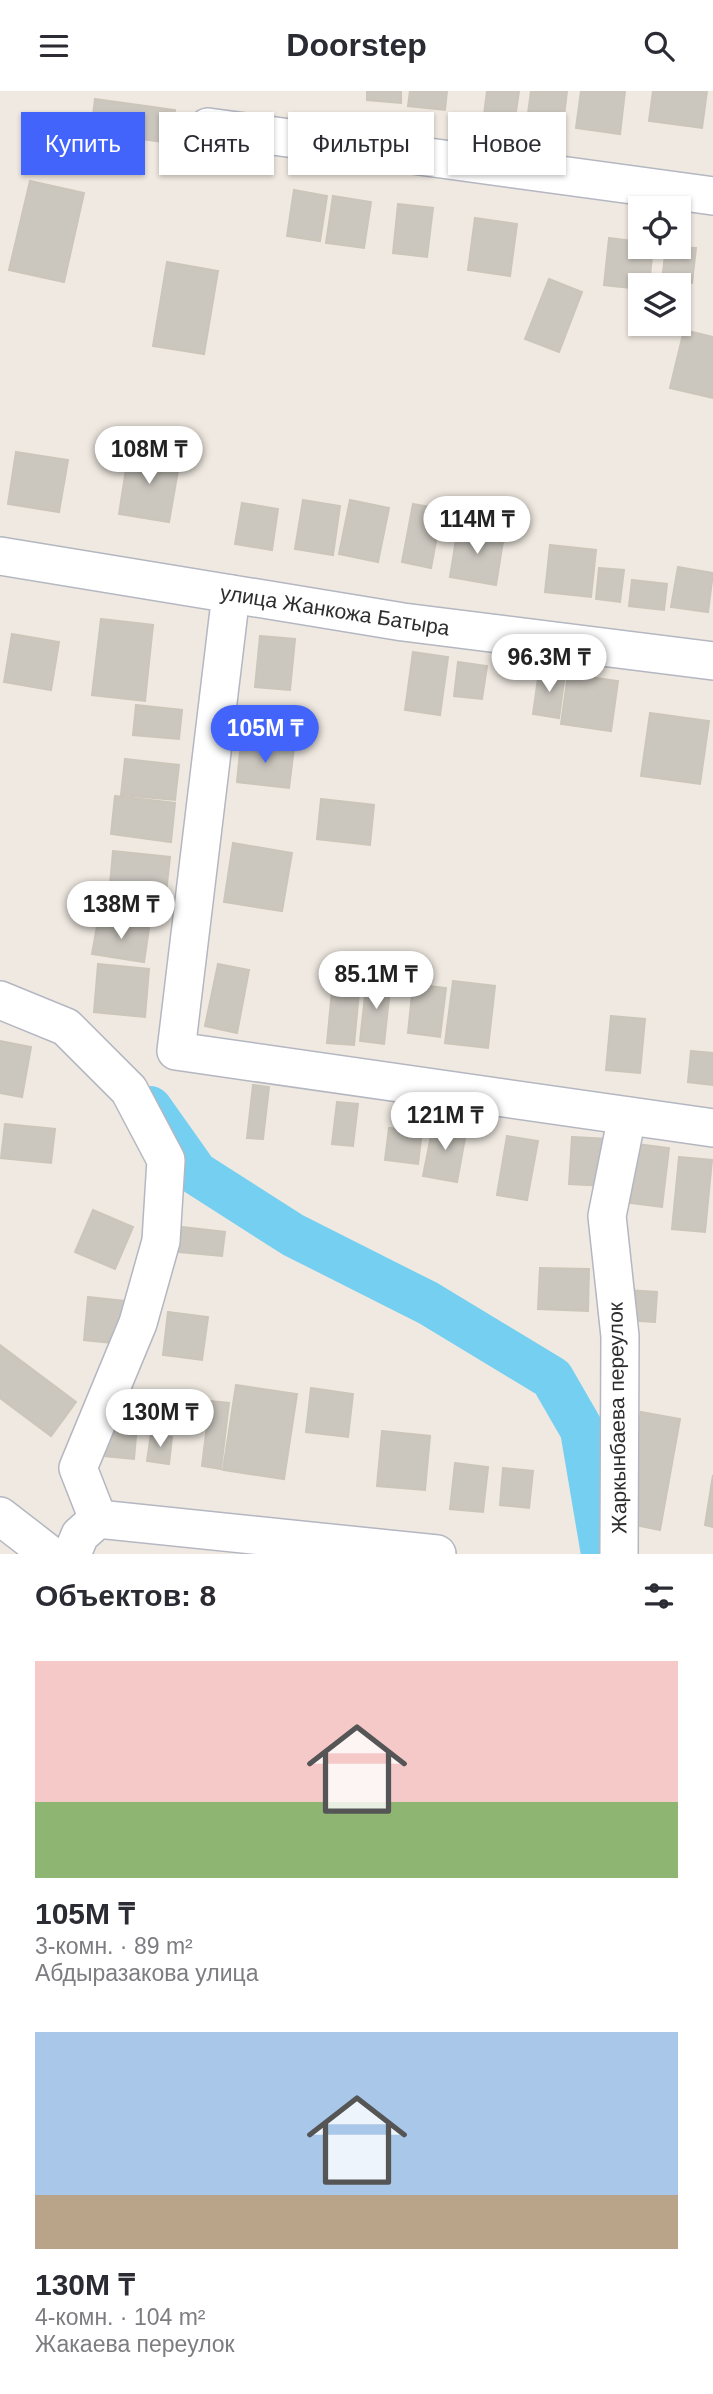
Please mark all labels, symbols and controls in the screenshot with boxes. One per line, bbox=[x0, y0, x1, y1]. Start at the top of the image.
icon: menu bbox=[35, 27, 73, 65]
text: Doorstep bbox=[286, 27, 427, 63]
icon: search bbox=[640, 27, 678, 65]
chip: Купить bbox=[21, 112, 145, 175]
chip: Снять bbox=[159, 112, 274, 175]
chip: Фильтры bbox=[288, 112, 434, 175]
chip: Новое bbox=[448, 112, 566, 175]
map controls bbox=[628, 196, 691, 336]
button: locate bbox=[628, 196, 691, 259]
button: layers bbox=[628, 273, 691, 336]
pin: 108M ₸ bbox=[92, 427, 206, 486]
text: 108M ₸ bbox=[111, 436, 187, 462]
pin: 114M ₸ bbox=[420, 497, 534, 556]
text: 114M ₸ bbox=[439, 506, 515, 532]
street label: улица Жанкожа Батыра bbox=[219, 580, 452, 640]
pin: 96.3M ₸ bbox=[484, 635, 614, 694]
text: 96.3M ₸ bbox=[508, 644, 590, 670]
pin: 105M ₸ bbox=[208, 705, 322, 765]
text: 105M ₸ bbox=[227, 715, 303, 741]
pin: 138M ₸ bbox=[64, 881, 178, 941]
text: 138M ₸ bbox=[83, 891, 159, 917]
pin: 85.1M ₸ bbox=[311, 951, 441, 1011]
text: 85.1M ₸ bbox=[335, 961, 417, 987]
pin: 121M ₸ bbox=[388, 1093, 502, 1152]
text: 121M ₸ bbox=[407, 1102, 483, 1128]
street label: Жаркынбаева переулок bbox=[603, 1301, 631, 1534]
pin: 130M ₸ bbox=[103, 1389, 217, 1449]
text: 130M ₸ bbox=[122, 1399, 198, 1425]
icon: filters bbox=[640, 1577, 678, 1615]
text: Объектов: 8 bbox=[35, 1579, 216, 1612]
icon: home bbox=[294, 1706, 420, 1832]
text: 105M ₸ bbox=[35, 1897, 135, 1930]
text: 3-комн. · 89 m² bbox=[35, 1933, 193, 1959]
text: Абдыразакова улица bbox=[35, 1960, 259, 1986]
icon: home bbox=[294, 2077, 420, 2203]
text: 130M ₸ bbox=[35, 2268, 135, 2301]
text: 4-комн. · 104 m² bbox=[35, 2304, 206, 2330]
text: Жакаева переулок bbox=[35, 2331, 235, 2357]

